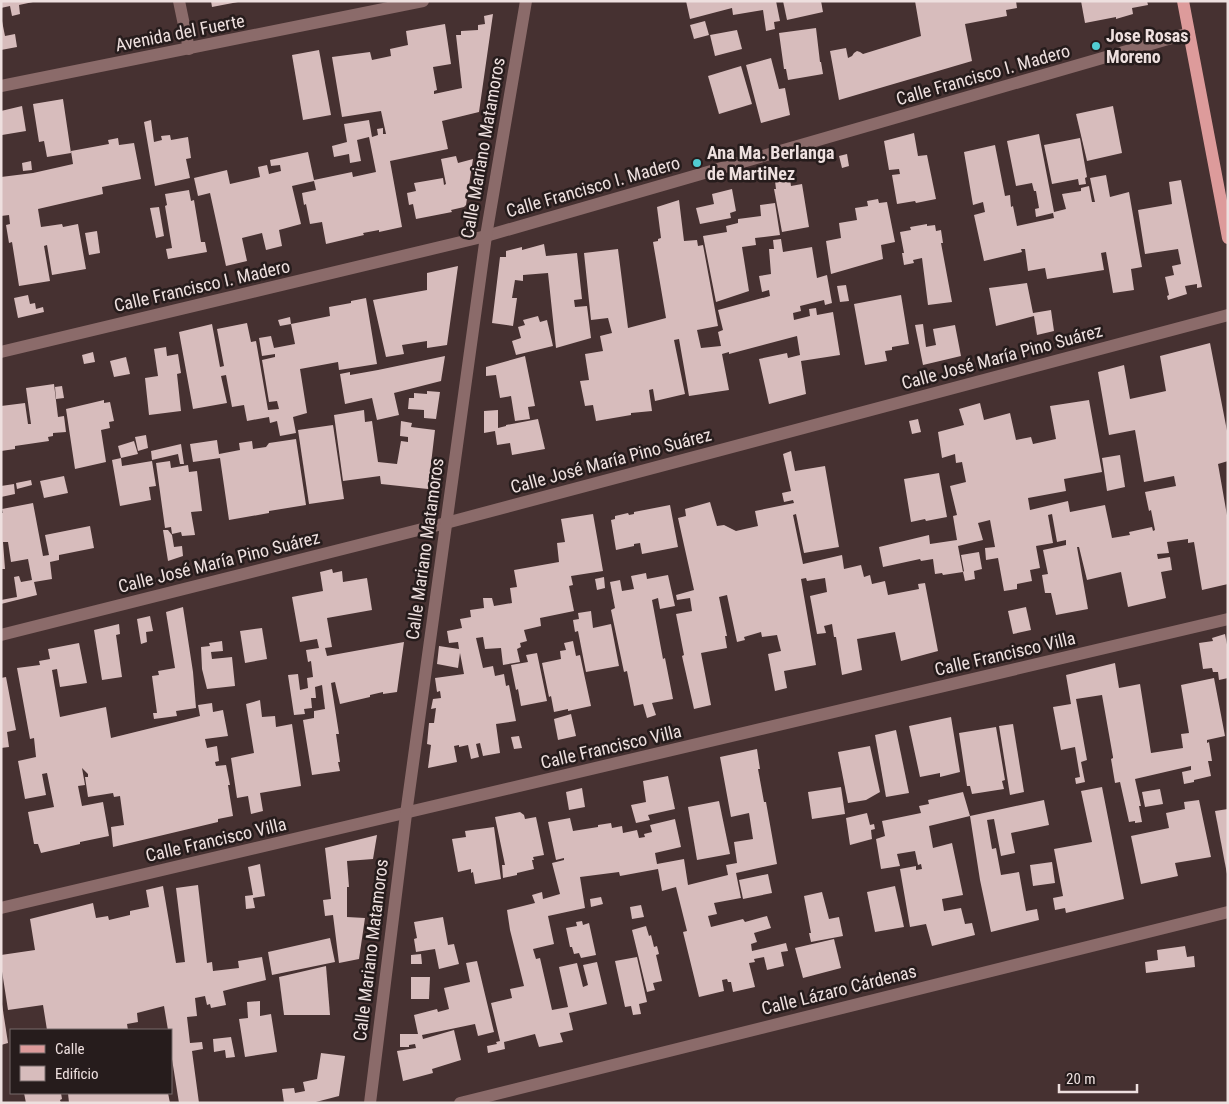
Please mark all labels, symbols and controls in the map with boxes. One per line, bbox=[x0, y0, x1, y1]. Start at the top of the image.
street label: Avenida del Fuerte bbox=[113, 10, 246, 55]
place label: Jose Rosas Moreno bbox=[1106, 25, 1188, 67]
street label: Calle Francisco I. Madero bbox=[893, 40, 1072, 109]
marker: Jose Rosas Moreno bbox=[1090, 40, 1102, 52]
street label: Calle Mariano Matamoros bbox=[456, 56, 509, 240]
place label: Ana Ma. Berlanga de MartiNez bbox=[707, 142, 834, 184]
street label: Calle Francisco I. Madero bbox=[503, 152, 682, 221]
marker: Ana Ma. Berlanga de MartiNez bbox=[691, 157, 703, 169]
street label: Calle Francisco I. Madero bbox=[112, 255, 292, 316]
street label: Calle José María Pino Suárez bbox=[899, 320, 1105, 393]
street label: Calle José María Pino Suárez bbox=[508, 424, 714, 497]
street label: Calle Mariano Matamoros bbox=[401, 457, 448, 641]
street label: Calle José María Pino Suárez bbox=[116, 526, 322, 597]
street label: Calle Francisco Villa bbox=[932, 627, 1077, 680]
street label: Calle Francisco Villa bbox=[538, 720, 683, 773]
street label: Calle Francisco Villa bbox=[143, 813, 288, 866]
street label: Calle Mariano Matamoros bbox=[349, 858, 392, 1042]
street label: Calle Lázaro Cárdenas bbox=[759, 960, 919, 1019]
legend bbox=[10, 1029, 172, 1094]
text: Calle bbox=[55, 1040, 85, 1058]
scale bar bbox=[1059, 1062, 1136, 1094]
text: Edificio bbox=[55, 1065, 98, 1083]
text: 20 m bbox=[1066, 1070, 1096, 1088]

